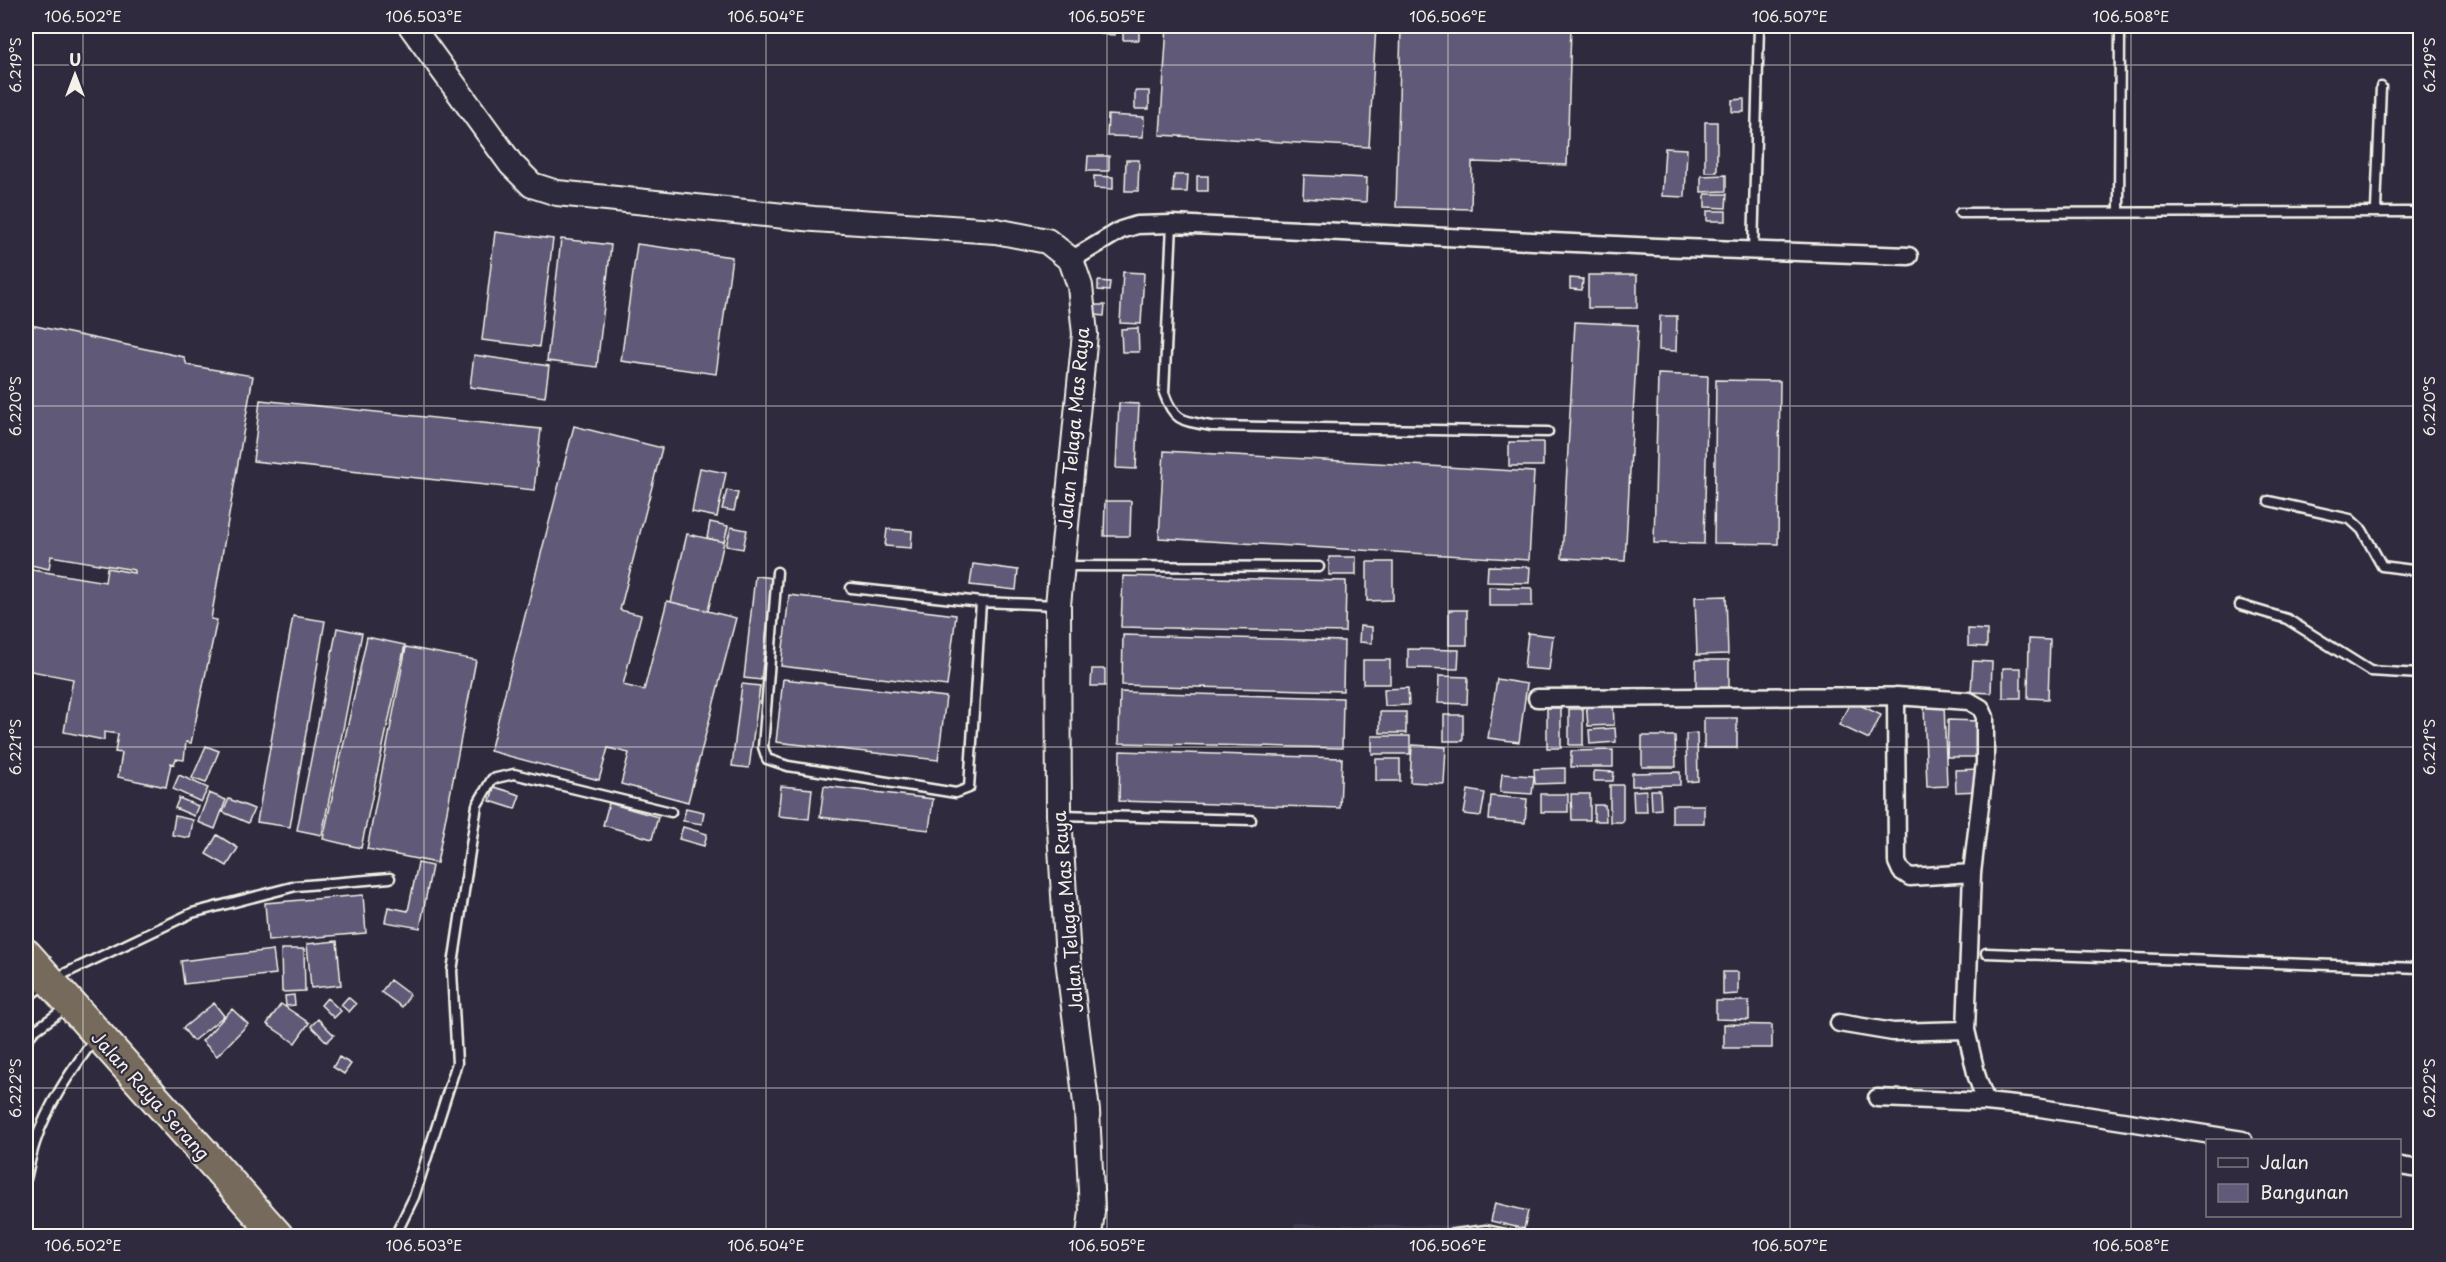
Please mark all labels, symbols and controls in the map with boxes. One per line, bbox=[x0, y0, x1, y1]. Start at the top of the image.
text: 106.502°E bbox=[44, 4, 122, 27]
text: 106.503°E bbox=[386, 4, 462, 27]
text: 106.504°E bbox=[727, 4, 805, 27]
text: 106.505°E bbox=[1068, 4, 1146, 27]
text: 106.506°E bbox=[1409, 4, 1487, 27]
text: 106.507°E bbox=[1752, 4, 1828, 27]
text: 106.508°E bbox=[2093, 4, 2169, 27]
text: 6.219°S bbox=[3, 37, 26, 93]
text: 6.219°S bbox=[2417, 37, 2440, 93]
north arrow bbox=[45, 45, 105, 105]
text: U bbox=[69, 47, 81, 71]
street label: Jalan Telaga Mas Raya bbox=[1051, 325, 1095, 530]
text: 6.220°S bbox=[3, 376, 26, 436]
text: 6.220°S bbox=[2417, 376, 2440, 436]
text: 6.221°S bbox=[3, 719, 26, 775]
text: 6.221°S bbox=[2417, 719, 2440, 775]
street label: Jalan Telaga Mas Raya bbox=[1045, 809, 1089, 1014]
street label: Jalan Raya Serang bbox=[85, 1024, 217, 1166]
text: 6.222°S bbox=[3, 1058, 26, 1118]
text: 6.222°S bbox=[2417, 1058, 2440, 1118]
legend bbox=[2206, 1139, 2401, 1217]
text: Jalan bbox=[2260, 1148, 2309, 1175]
text: Bangunan bbox=[2260, 1178, 2349, 1205]
text: 106.502°E bbox=[44, 1233, 122, 1256]
text: 106.503°E bbox=[386, 1233, 462, 1256]
text: 106.504°E bbox=[727, 1233, 805, 1256]
text: 106.505°E bbox=[1068, 1233, 1146, 1256]
text: 106.506°E bbox=[1409, 1233, 1487, 1256]
text: 106.507°E bbox=[1752, 1233, 1828, 1256]
text: 106.508°E bbox=[2093, 1233, 2169, 1256]

